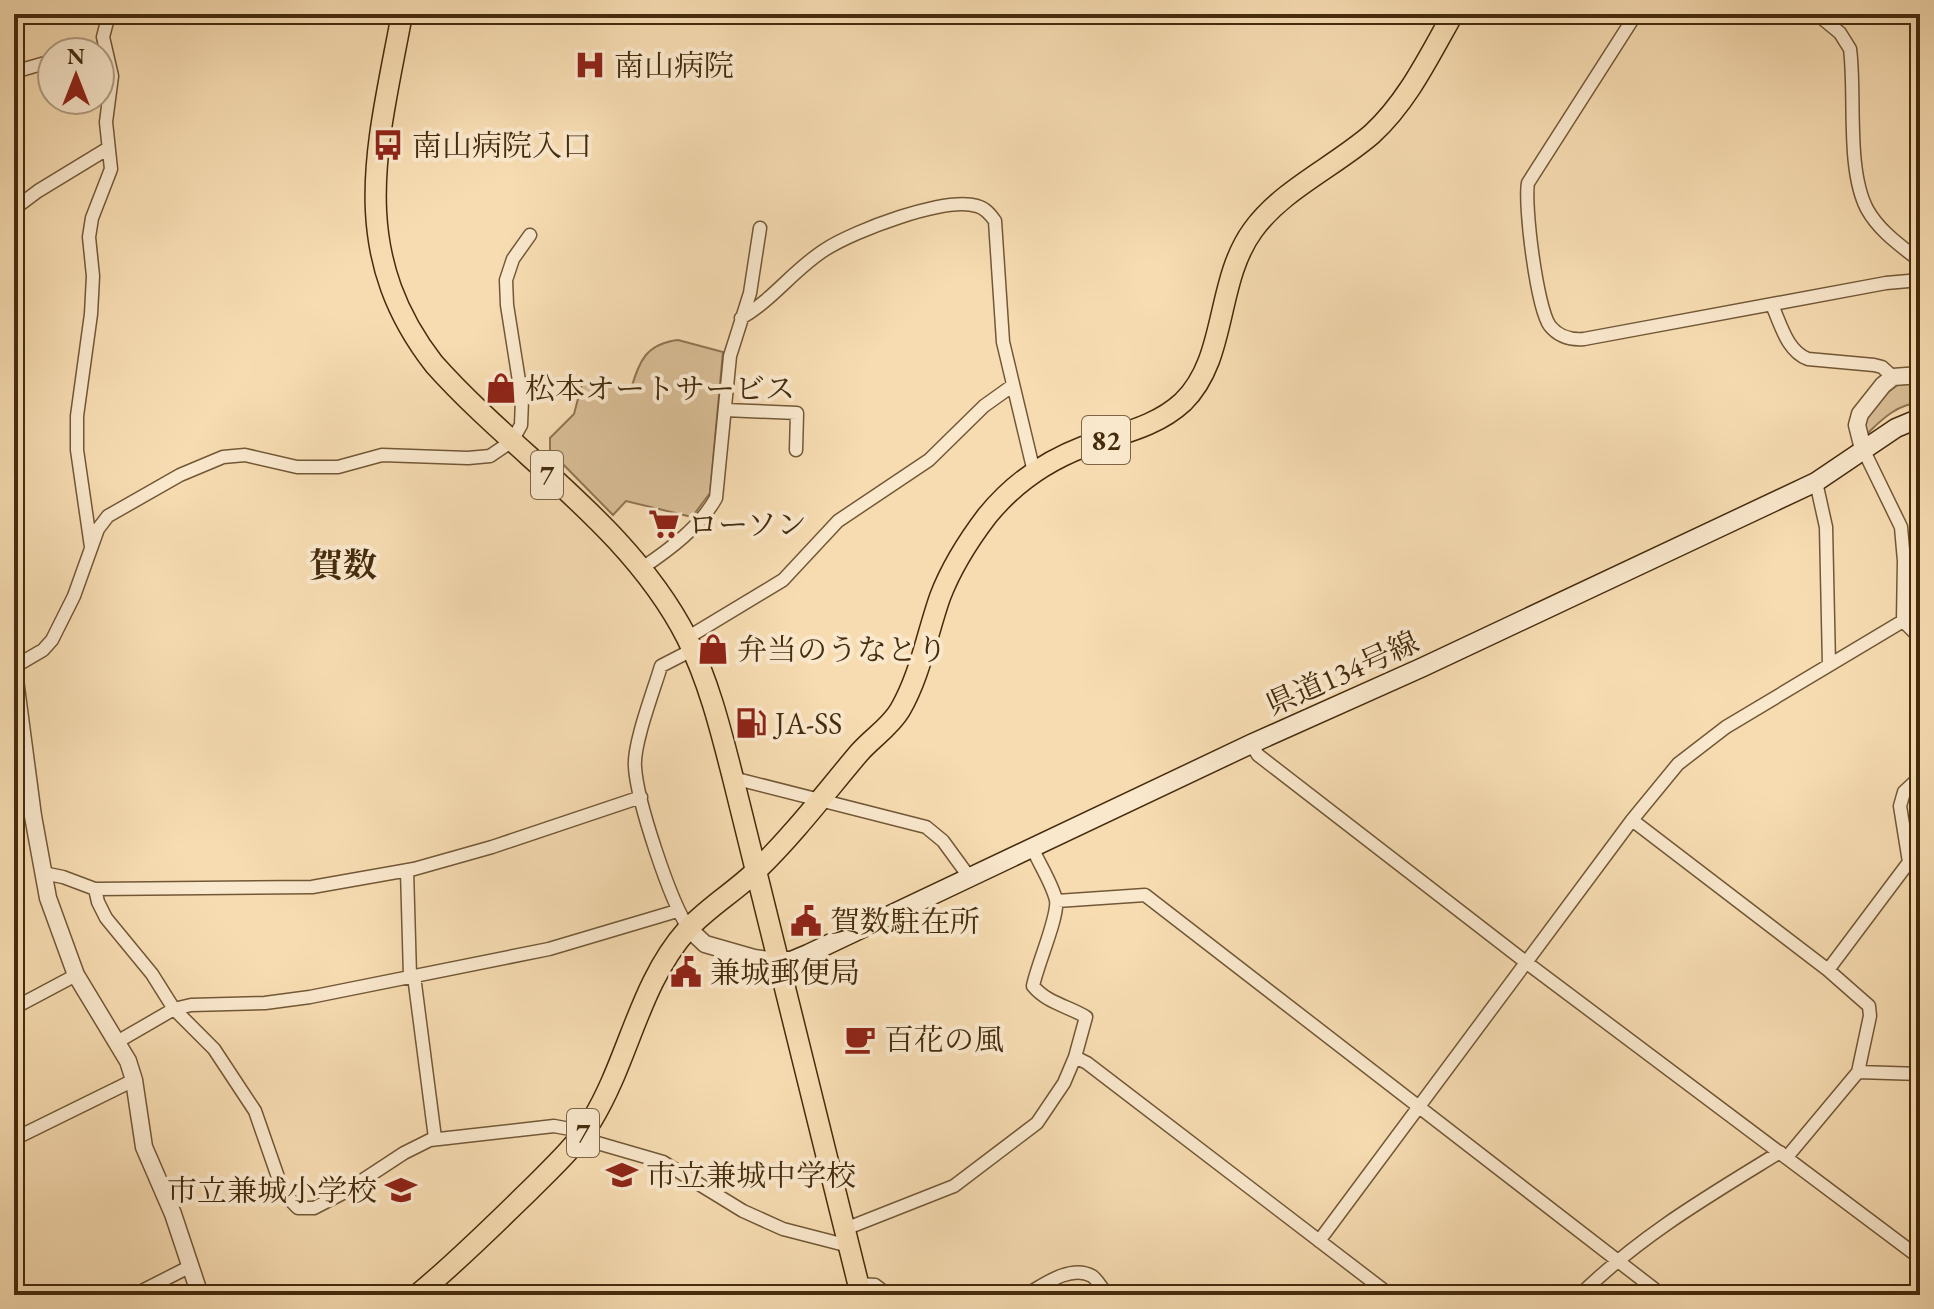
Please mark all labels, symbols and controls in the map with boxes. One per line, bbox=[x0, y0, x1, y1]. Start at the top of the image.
north arrow bbox=[36, 36, 116, 116]
text: N bbox=[67, 42, 85, 71]
place label: 南山病院 bbox=[614, 46, 734, 85]
hospital icon: 南山病院 bbox=[573, 48, 607, 82]
place label: 南山病院入口 bbox=[412, 126, 592, 165]
bus stop icon: 南山病院入口 bbox=[371, 128, 405, 162]
place label: 松本オートサービス bbox=[525, 369, 795, 408]
shop icon: 松本オートサービス bbox=[484, 371, 518, 405]
road number: 82 bbox=[1082, 416, 1130, 464]
road number: 7 bbox=[531, 451, 563, 499]
place label: ローソン bbox=[688, 505, 807, 544]
supermarket icon: ローソン bbox=[647, 507, 681, 541]
district label: 賀数 bbox=[309, 543, 377, 587]
street label: 県道134号線 bbox=[1260, 622, 1424, 724]
place label: 弁当のうなとり bbox=[737, 630, 947, 669]
shop icon: 弁当のうなとり bbox=[696, 632, 730, 666]
place label: JA-SS bbox=[772, 704, 842, 743]
fuel station icon: JA-SS bbox=[734, 706, 768, 740]
place label: 賀数駐在所 bbox=[830, 902, 980, 941]
public building icon: 賀数駐在所 bbox=[789, 904, 823, 938]
place label: 兼城郵便局 bbox=[710, 953, 860, 992]
public building icon: 兼城郵便局 bbox=[669, 955, 703, 989]
place label: 百花の風 bbox=[884, 1020, 1004, 1059]
cafe icon: 百花の風 bbox=[843, 1022, 877, 1056]
road number: 7 bbox=[567, 1109, 599, 1157]
place label: 市立兼城中学校 bbox=[646, 1156, 856, 1195]
school or university icon: 市立兼城中学校 bbox=[605, 1158, 639, 1192]
place label: 市立兼城小学校 bbox=[167, 1171, 377, 1210]
school or university icon: 市立兼城小学校 bbox=[384, 1173, 418, 1207]

